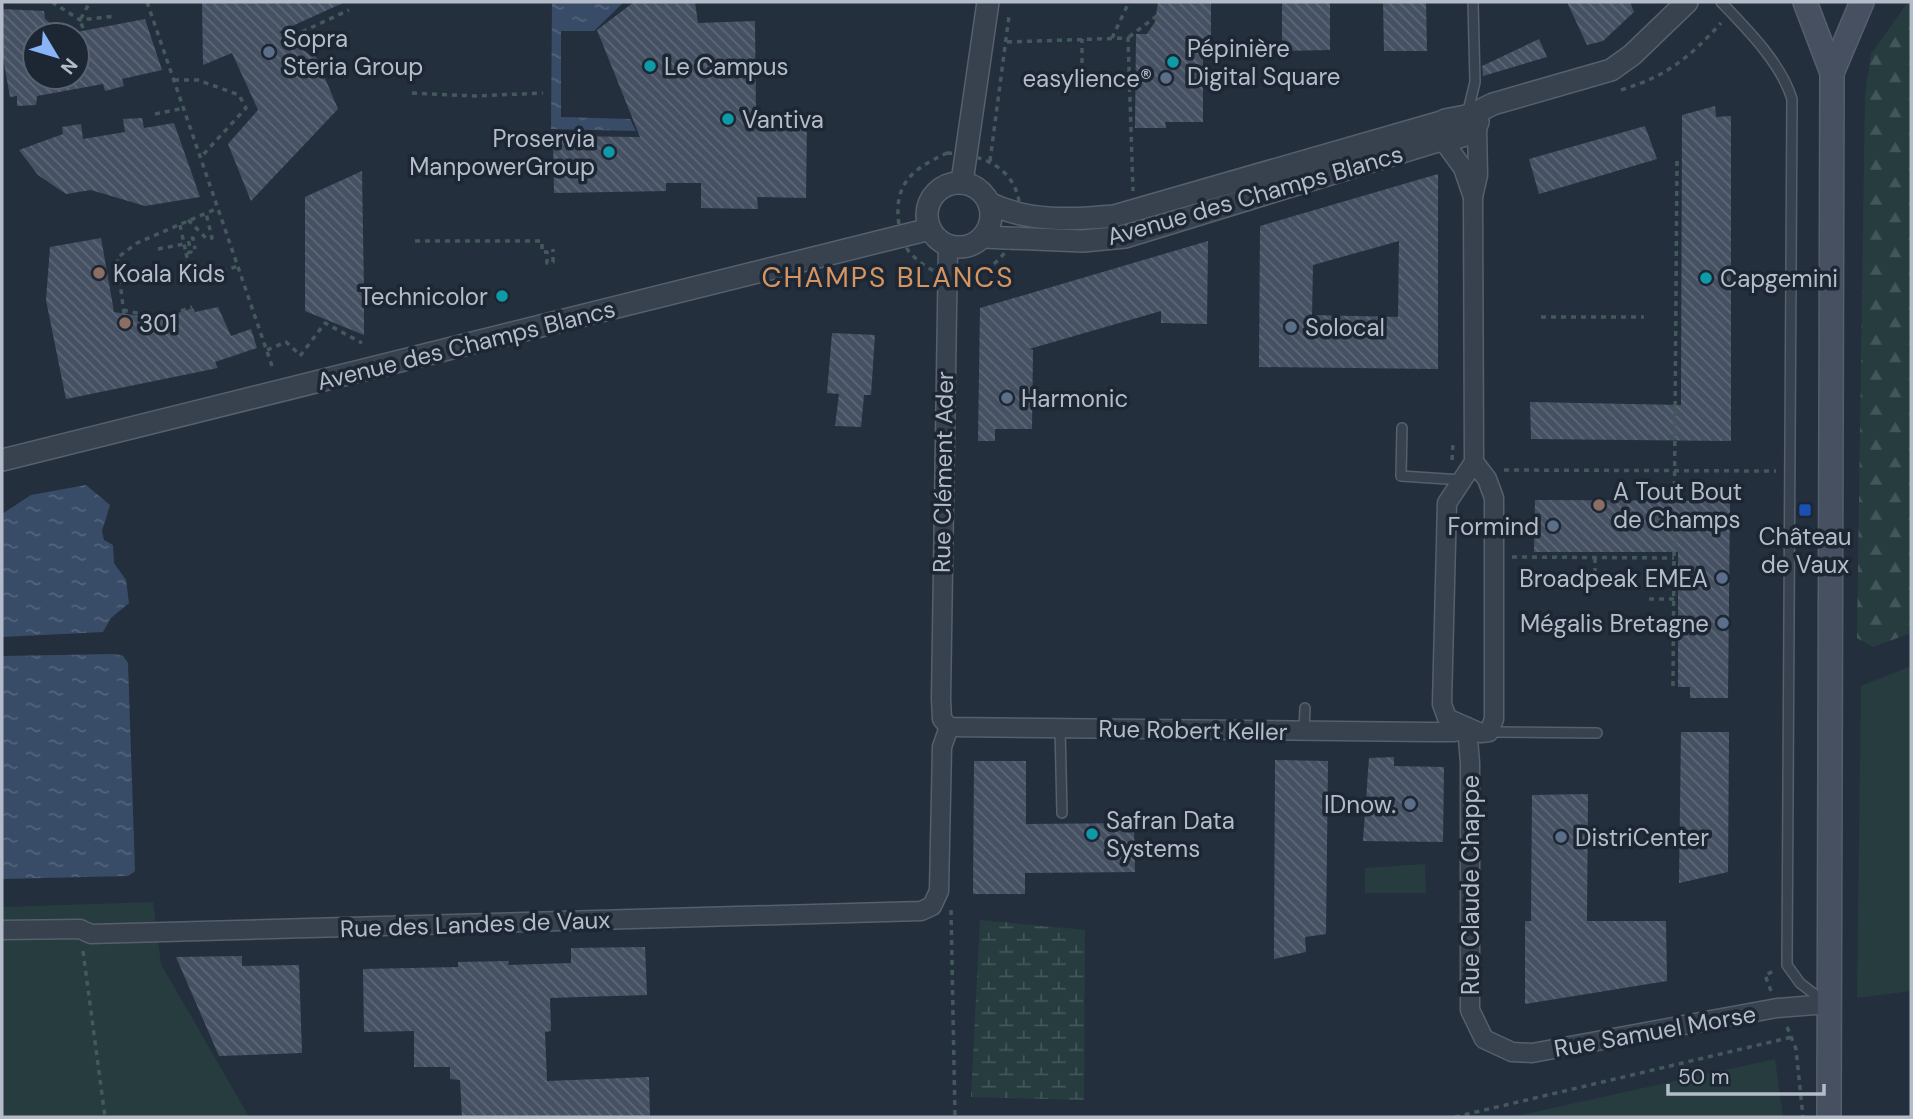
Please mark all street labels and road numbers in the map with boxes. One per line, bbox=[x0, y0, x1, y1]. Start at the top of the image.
street label: Avenue des Champs Blancs bbox=[1103, 138, 1407, 252]
street label: Avenue des Champs Blancs bbox=[314, 293, 618, 397]
street label: Rue Clément Ader bbox=[926, 371, 960, 573]
street label: Rue Robert Keller bbox=[1098, 713, 1288, 747]
street label: Rue Claude Chappe bbox=[1455, 775, 1486, 995]
street label: Rue des Landes de Vaux bbox=[339, 904, 611, 944]
street label: Rue Samuel Morse bbox=[1552, 998, 1758, 1064]

